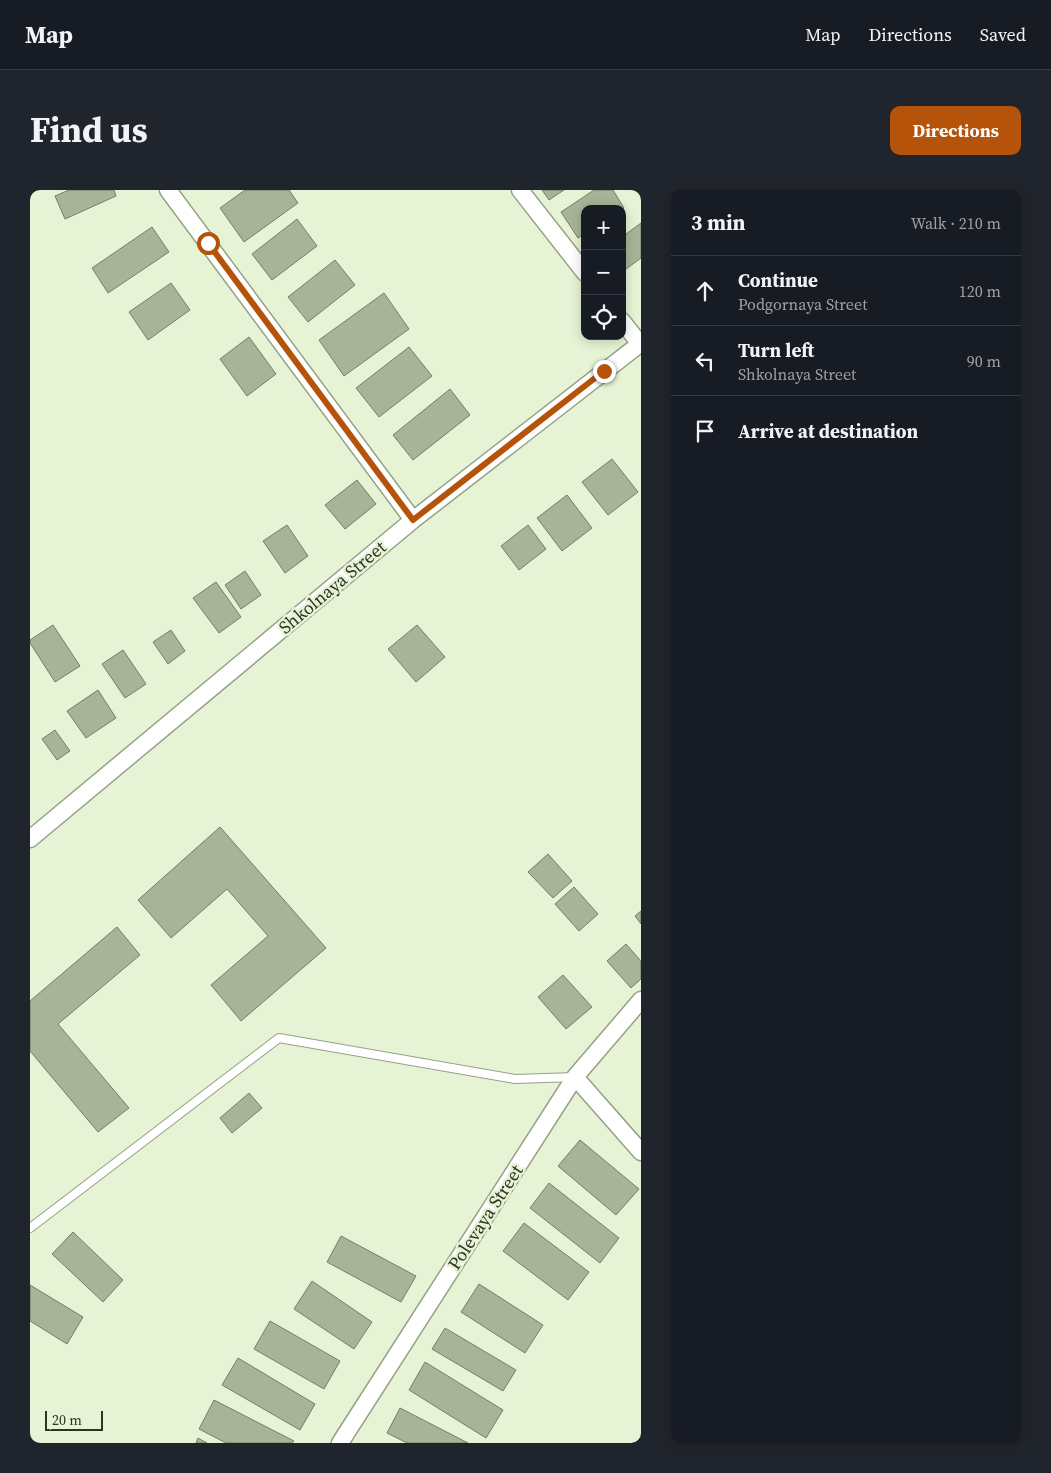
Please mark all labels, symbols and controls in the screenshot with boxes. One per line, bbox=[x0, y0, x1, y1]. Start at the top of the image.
text: Map bbox=[25, 18, 73, 51]
text: Map bbox=[805, 22, 841, 47]
text: Directions bbox=[869, 22, 952, 47]
text: Saved bbox=[980, 22, 1026, 47]
text: Find us bbox=[30, 106, 148, 154]
button: Directions bbox=[890, 106, 1021, 155]
map controls bbox=[581, 205, 626, 340]
button: + bbox=[581, 205, 626, 250]
text: 3 min bbox=[691, 208, 746, 237]
text: Walk · 210 m bbox=[911, 212, 1001, 234]
route start bbox=[197, 232, 220, 255]
button: − bbox=[581, 250, 626, 295]
text: Continue bbox=[738, 267, 818, 293]
icon: ahead bbox=[691, 277, 719, 305]
text: 120 m bbox=[959, 280, 1001, 302]
text: Podgornaya Street bbox=[738, 293, 867, 315]
button: locate bbox=[581, 295, 626, 340]
text: Turn left bbox=[738, 337, 814, 363]
icon: left bbox=[691, 347, 719, 375]
text: 90 m bbox=[967, 350, 1001, 372]
route end bbox=[593, 360, 616, 383]
text: Shkolnaya Street bbox=[738, 363, 856, 385]
icon: arrive bbox=[691, 417, 719, 445]
text: Arrive at destination bbox=[738, 418, 918, 444]
street label: Shkolnaya Street bbox=[273, 535, 391, 639]
street label: Polevaya Street bbox=[442, 1159, 528, 1275]
scale bar bbox=[45, 1408, 102, 1431]
text: 20 m bbox=[52, 1410, 82, 1430]

